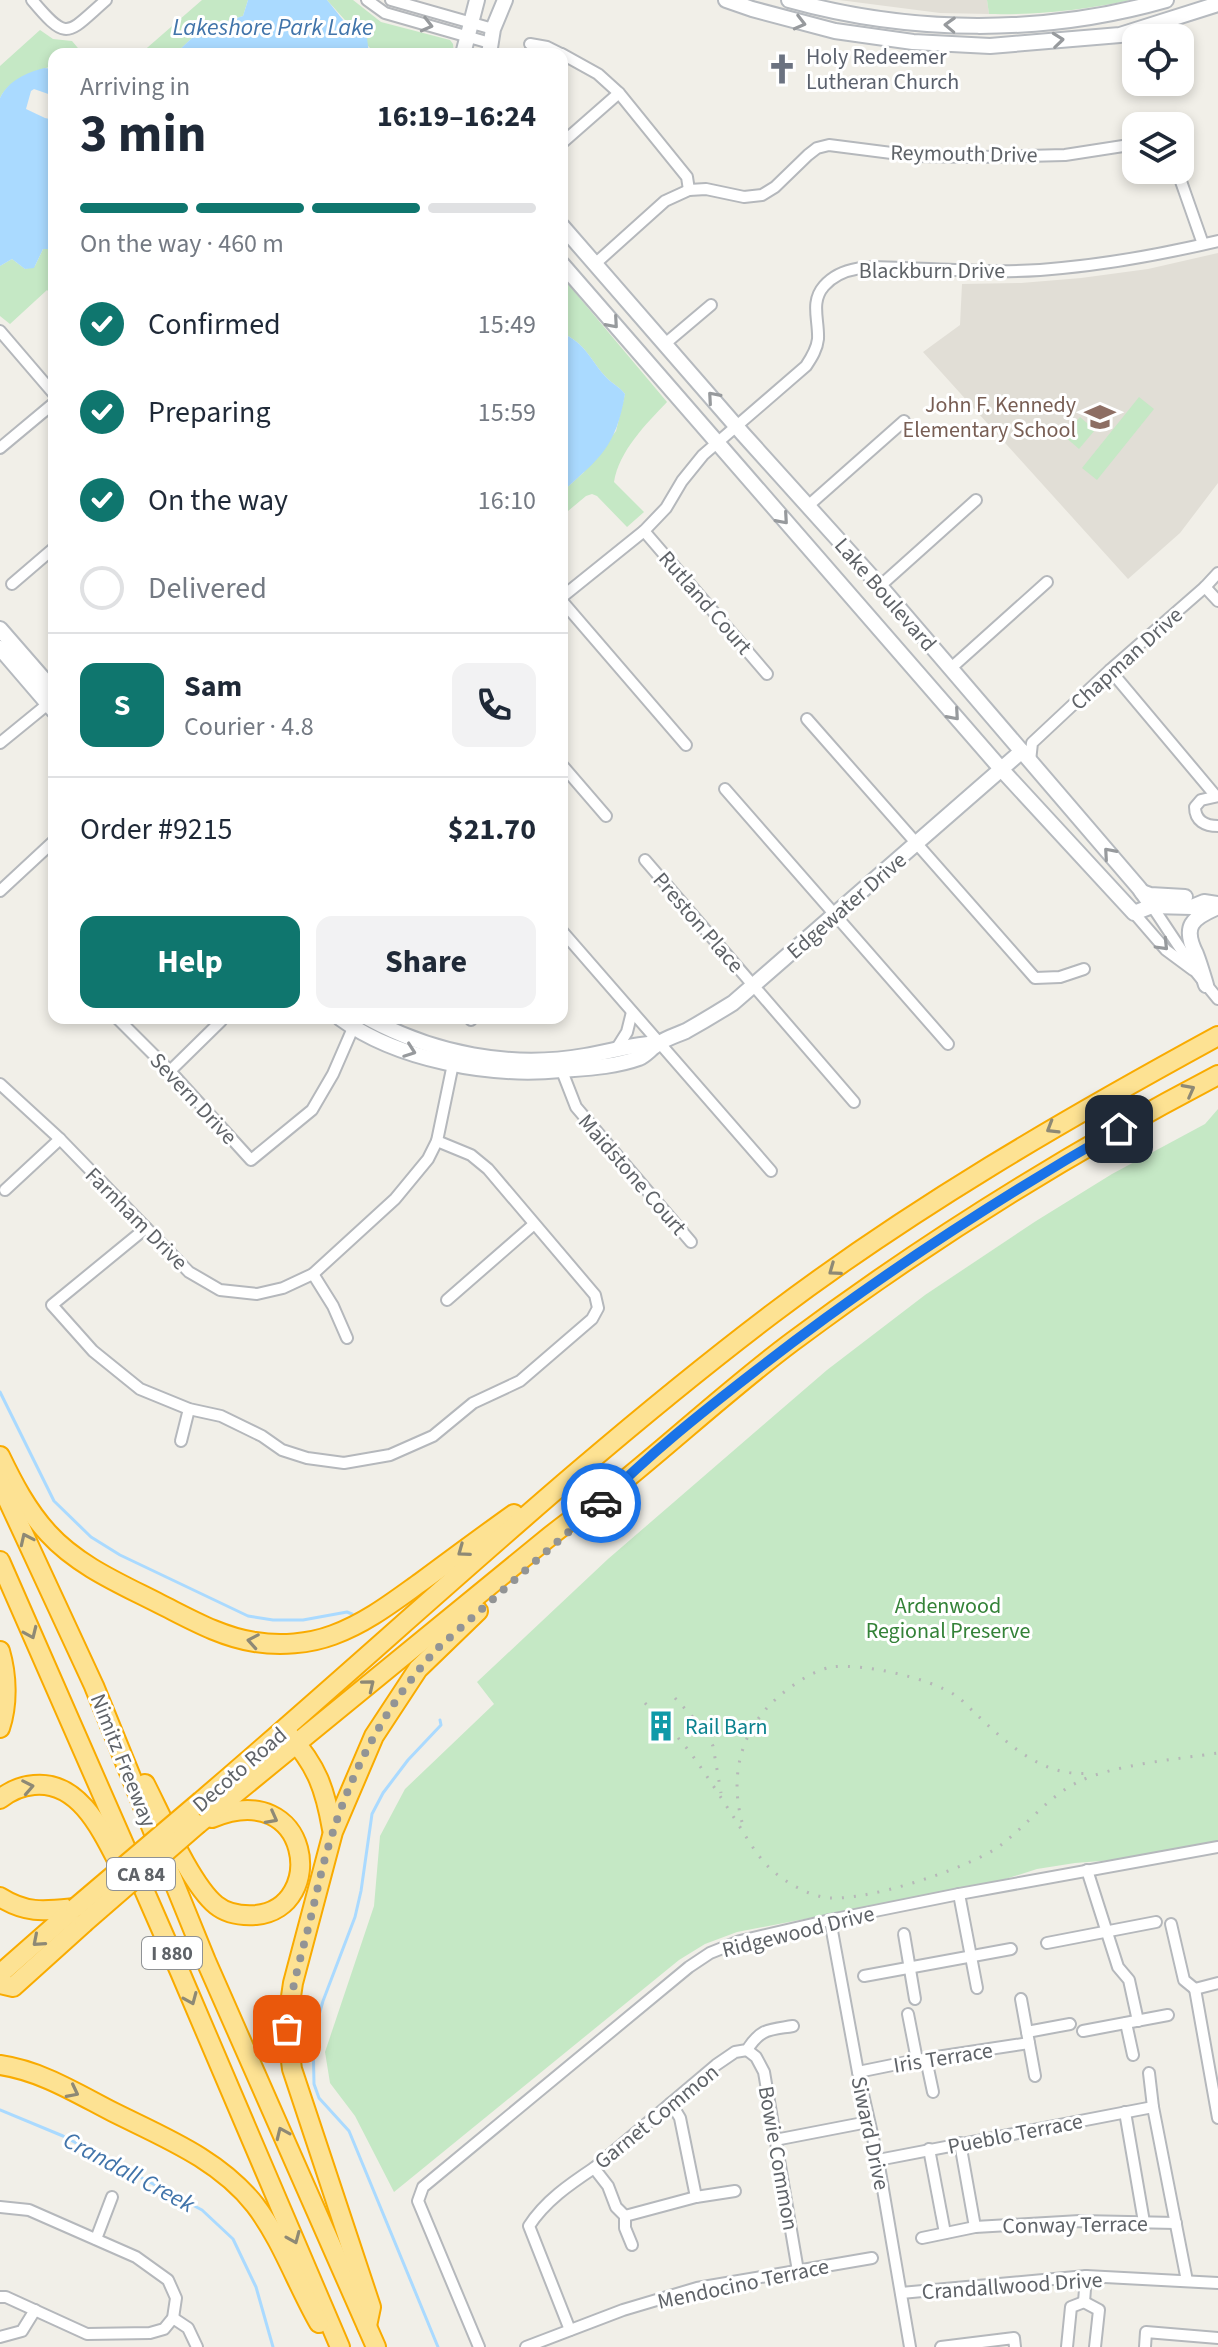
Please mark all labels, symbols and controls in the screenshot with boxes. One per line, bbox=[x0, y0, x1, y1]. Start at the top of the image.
water label: Lakeshore Park Lake bbox=[172, 10, 374, 45]
one-way arrow bbox=[793, 13, 807, 30]
one-way arrow bbox=[419, 16, 433, 33]
one-way arrow bbox=[943, 17, 956, 34]
map controls bbox=[1122, 24, 1194, 184]
button: locate bbox=[1122, 24, 1194, 96]
one-way arrow bbox=[1052, 32, 1065, 49]
place label: Holy Redeemer Lutheran Church bbox=[806, 41, 959, 98]
church icon: Holy Redeemer Lutheran Church bbox=[765, 52, 799, 86]
text: Arriving in bbox=[80, 68, 190, 105]
text: 16:19–16:24 bbox=[377, 95, 536, 138]
text: 3 min bbox=[80, 98, 207, 172]
button: layers bbox=[1122, 112, 1194, 184]
street label: Reymouth Drive bbox=[890, 137, 1038, 171]
text: On the way · 460 m bbox=[80, 225, 284, 262]
street label: Blackburn Drive bbox=[859, 255, 1005, 287]
icon: check bbox=[80, 302, 124, 346]
text: Confirmed bbox=[148, 303, 281, 346]
text: 15:49 bbox=[478, 306, 536, 343]
one-way arrow bbox=[603, 313, 618, 328]
place label: John F. Kennedy Elementary School bbox=[903, 389, 1077, 446]
icon: check bbox=[80, 390, 124, 434]
text: Preparing bbox=[148, 391, 271, 434]
one-way arrow bbox=[708, 392, 723, 407]
text: 15:59 bbox=[478, 394, 536, 431]
school or university icon: John F. Kennedy Elementary School bbox=[1083, 400, 1117, 434]
icon: check bbox=[80, 478, 124, 522]
text: On the way bbox=[148, 479, 288, 522]
text: 16:10 bbox=[478, 482, 536, 519]
one-way arrow bbox=[774, 510, 788, 524]
street label: Lake Boulevard bbox=[827, 531, 944, 659]
street label: Rutland Court bbox=[651, 544, 760, 662]
text: Delivered bbox=[148, 567, 267, 610]
street label: Chapman Drive bbox=[1063, 600, 1190, 718]
button: phone bbox=[452, 663, 536, 747]
text: Sam bbox=[184, 665, 242, 708]
text: S bbox=[114, 684, 130, 727]
one-way arrow bbox=[945, 705, 959, 720]
text: Courier · 4.8 bbox=[184, 708, 314, 745]
text: Order #9215 bbox=[80, 808, 233, 851]
text: $21.70 bbox=[448, 808, 536, 851]
street label: Edgewater Drive bbox=[780, 845, 914, 967]
one-way arrow bbox=[1104, 847, 1119, 862]
street label: Preston Place bbox=[645, 865, 751, 980]
button: Help bbox=[80, 916, 300, 1008]
button: Share bbox=[316, 916, 536, 1008]
one-way arrow bbox=[1154, 936, 1168, 950]
one-way arrow bbox=[402, 1042, 416, 1058]
street label: Severn Drive bbox=[142, 1045, 244, 1152]
one-way arrow bbox=[1181, 1084, 1196, 1099]
pin bbox=[1085, 1095, 1153, 1163]
street label: Maidstone Court bbox=[570, 1107, 694, 1243]
icon: home bbox=[1097, 1107, 1141, 1151]
one-way arrow bbox=[1046, 1119, 1061, 1134]
street label: Farnham Drive bbox=[78, 1160, 195, 1278]
one-way arrow bbox=[828, 1260, 842, 1274]
courier bbox=[561, 1463, 641, 1543]
icon: car bbox=[579, 1481, 623, 1525]
one-way arrow bbox=[20, 1533, 36, 1547]
one-way arrow bbox=[457, 1541, 471, 1556]
park label: Ardenwood Regional Preserve bbox=[866, 1590, 1030, 1647]
one-way arrow bbox=[22, 1624, 38, 1639]
one-way arrow bbox=[247, 1633, 260, 1650]
one-way arrow bbox=[360, 1680, 374, 1695]
street label: Nimitz Freeway bbox=[82, 1689, 165, 1833]
building icon: Rail Barn bbox=[644, 1709, 678, 1743]
place label: Rail Barn bbox=[685, 1711, 768, 1743]
street label: Decoto Road bbox=[185, 1720, 294, 1820]
one-way arrow bbox=[22, 1780, 35, 1797]
one-way arrow bbox=[264, 1809, 278, 1824]
road number: CA 84 bbox=[107, 1858, 175, 1890]
street label: Ridgewood Drive bbox=[719, 1898, 878, 1966]
one-way arrow bbox=[32, 1931, 47, 1946]
road number: I 880 bbox=[142, 1937, 202, 1969]
one-way arrow bbox=[182, 1991, 198, 2005]
pin bbox=[253, 1995, 321, 2063]
icon: bag bbox=[265, 2007, 309, 2051]
street label: Iris Terrace bbox=[891, 2034, 995, 2082]
street label: Garnet Common bbox=[588, 2057, 726, 2177]
street label: Siward Drive bbox=[842, 2073, 898, 2193]
one-way arrow bbox=[64, 2082, 79, 2097]
street label: Bowie Common bbox=[750, 2083, 806, 2233]
street label: Pueblo Terrace bbox=[945, 2105, 1086, 2163]
water label: Crandall Creek bbox=[57, 2123, 201, 2222]
one-way arrow bbox=[275, 2126, 291, 2141]
street label: Conway Terrace bbox=[1002, 2208, 1148, 2242]
one-way arrow bbox=[284, 2230, 300, 2244]
street label: Mendocino Terrace bbox=[655, 2250, 832, 2318]
street label: Crandallwood Drive bbox=[921, 2264, 1104, 2308]

